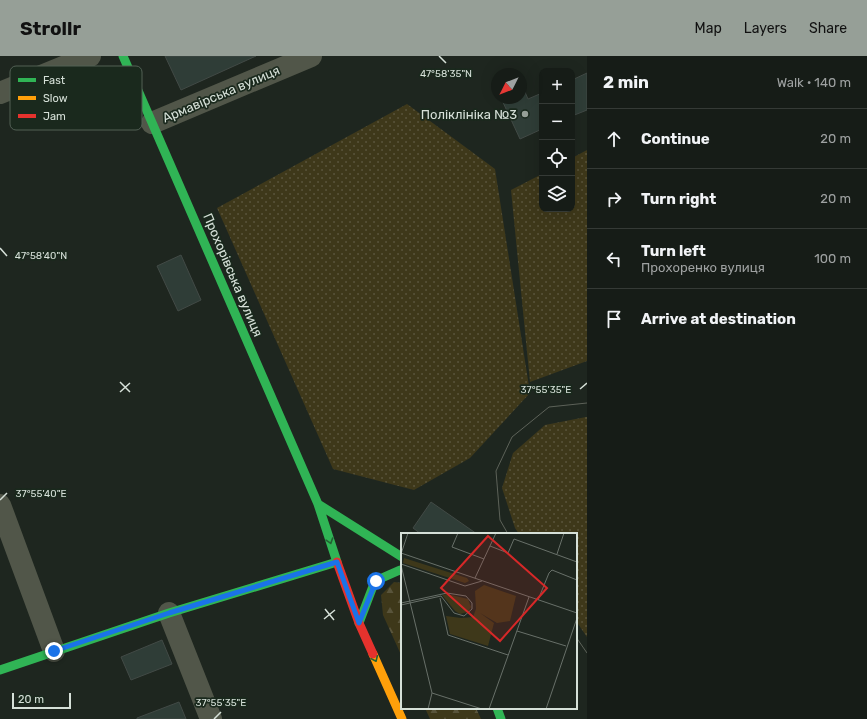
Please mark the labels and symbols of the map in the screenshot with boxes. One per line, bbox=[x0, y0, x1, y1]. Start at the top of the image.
street label: Армавірська вулиця bbox=[160, 62, 282, 126]
legend bbox=[10, 66, 142, 130]
text: 47°58'35"N bbox=[420, 68, 472, 80]
north arrow bbox=[491, 68, 527, 104]
text: Fast bbox=[43, 74, 66, 87]
text: Slow bbox=[43, 92, 68, 105]
place label: Поліклініка №3 bbox=[421, 107, 517, 122]
marker: Поліклініка №3 bbox=[520, 109, 530, 119]
text: Jam bbox=[43, 110, 66, 123]
street label: Прохорівська вулиця bbox=[200, 211, 266, 339]
text: 47°58'40"N bbox=[15, 250, 67, 262]
text: 37°55'35"E bbox=[521, 384, 571, 396]
text: 37°55'40"E bbox=[16, 488, 66, 500]
inset map bbox=[401, 533, 577, 709]
one-way arrow bbox=[325, 538, 334, 545]
route start bbox=[367, 572, 385, 590]
route end bbox=[45, 642, 63, 660]
one-way arrow bbox=[370, 654, 378, 662]
scale bar bbox=[12, 691, 71, 710]
text: 37°55'35"E bbox=[196, 697, 246, 709]

